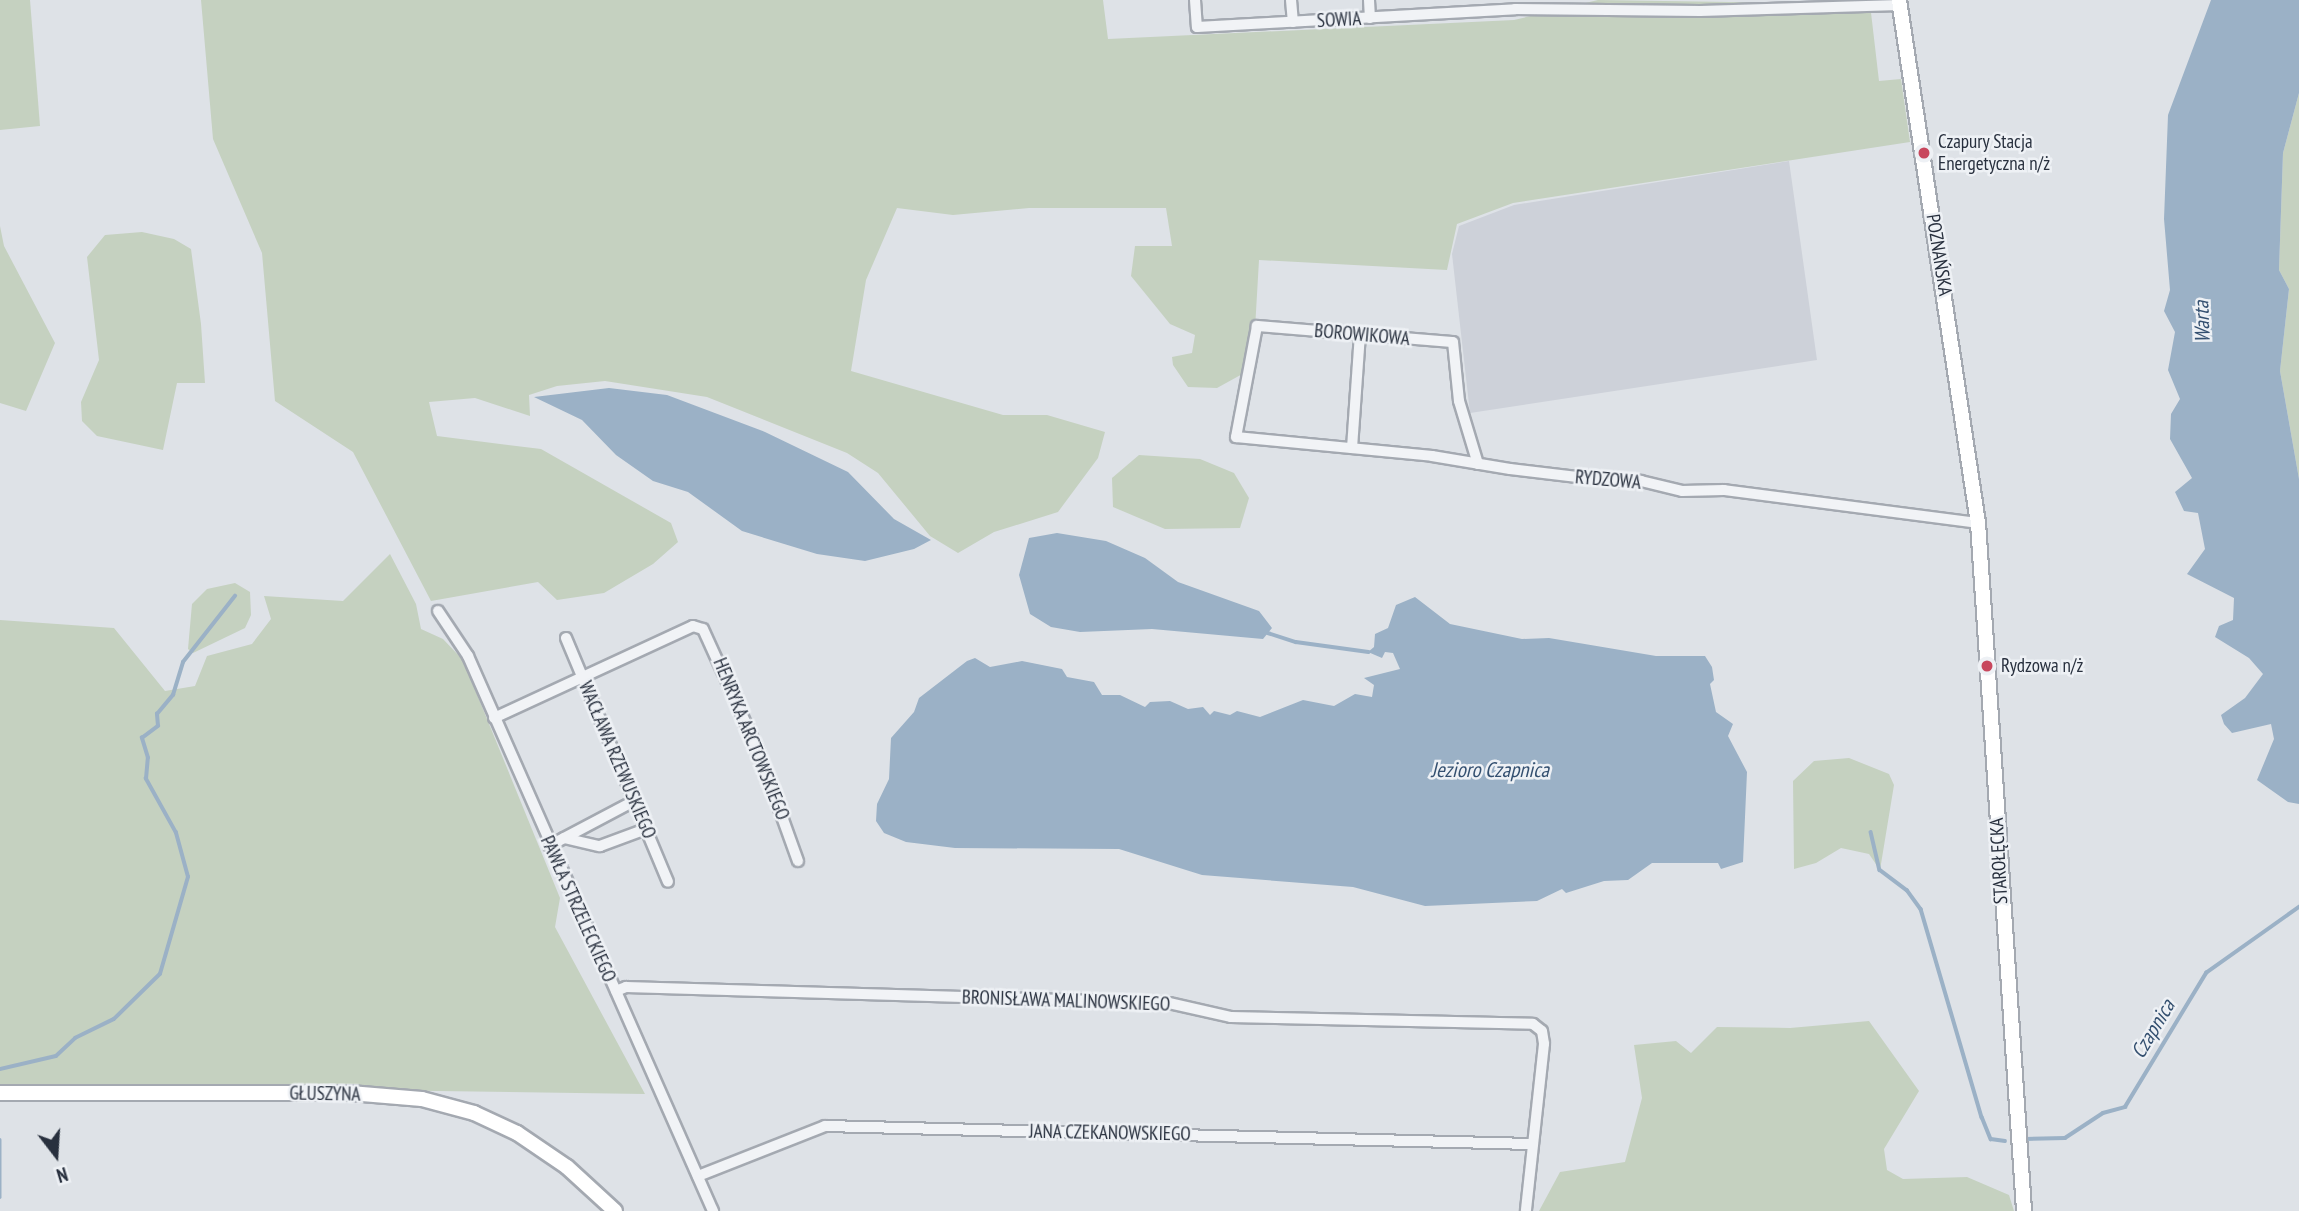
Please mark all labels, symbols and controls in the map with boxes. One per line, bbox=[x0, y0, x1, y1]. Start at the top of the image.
street label: SOWIA bbox=[1316, 7, 1362, 33]
place label: Czapury Stacja Energetyczna n/ż bbox=[1938, 131, 2050, 175]
marker: Czapury Stacja Energetyczna n/ż bbox=[1916, 145, 1932, 161]
street label: POZNAŃSKA bbox=[1921, 213, 1957, 297]
water label: Warta bbox=[2189, 300, 2215, 344]
street label: BOROWIKOWA bbox=[1313, 319, 1411, 351]
street label: RYDZOWA bbox=[1574, 466, 1642, 494]
street label: HENRYKA ARCTOWSKIEGO bbox=[708, 654, 794, 824]
place label: Rydzowa n/ż bbox=[2001, 655, 2083, 677]
marker: Rydzowa n/ż bbox=[1979, 658, 1995, 674]
street label: WACŁAWA RZEWUSKIEGO bbox=[573, 678, 661, 842]
water label: Jezioro Czapnica bbox=[1431, 757, 1549, 783]
street label: STAROŁĘCKA bbox=[1985, 817, 2013, 905]
street label: PAWŁA STRZELECKIEGO bbox=[535, 832, 621, 986]
street label: BRONISŁAWA MALINOWSKIEGO bbox=[961, 986, 1171, 1016]
water label: Czapnica bbox=[2126, 995, 2180, 1063]
street label: GŁUSZYNA bbox=[289, 1082, 361, 1106]
north arrow bbox=[21, 1120, 91, 1190]
street label: JANA CZEKANOWSKIEGO bbox=[1029, 1120, 1191, 1146]
text: N bbox=[54, 1162, 71, 1188]

